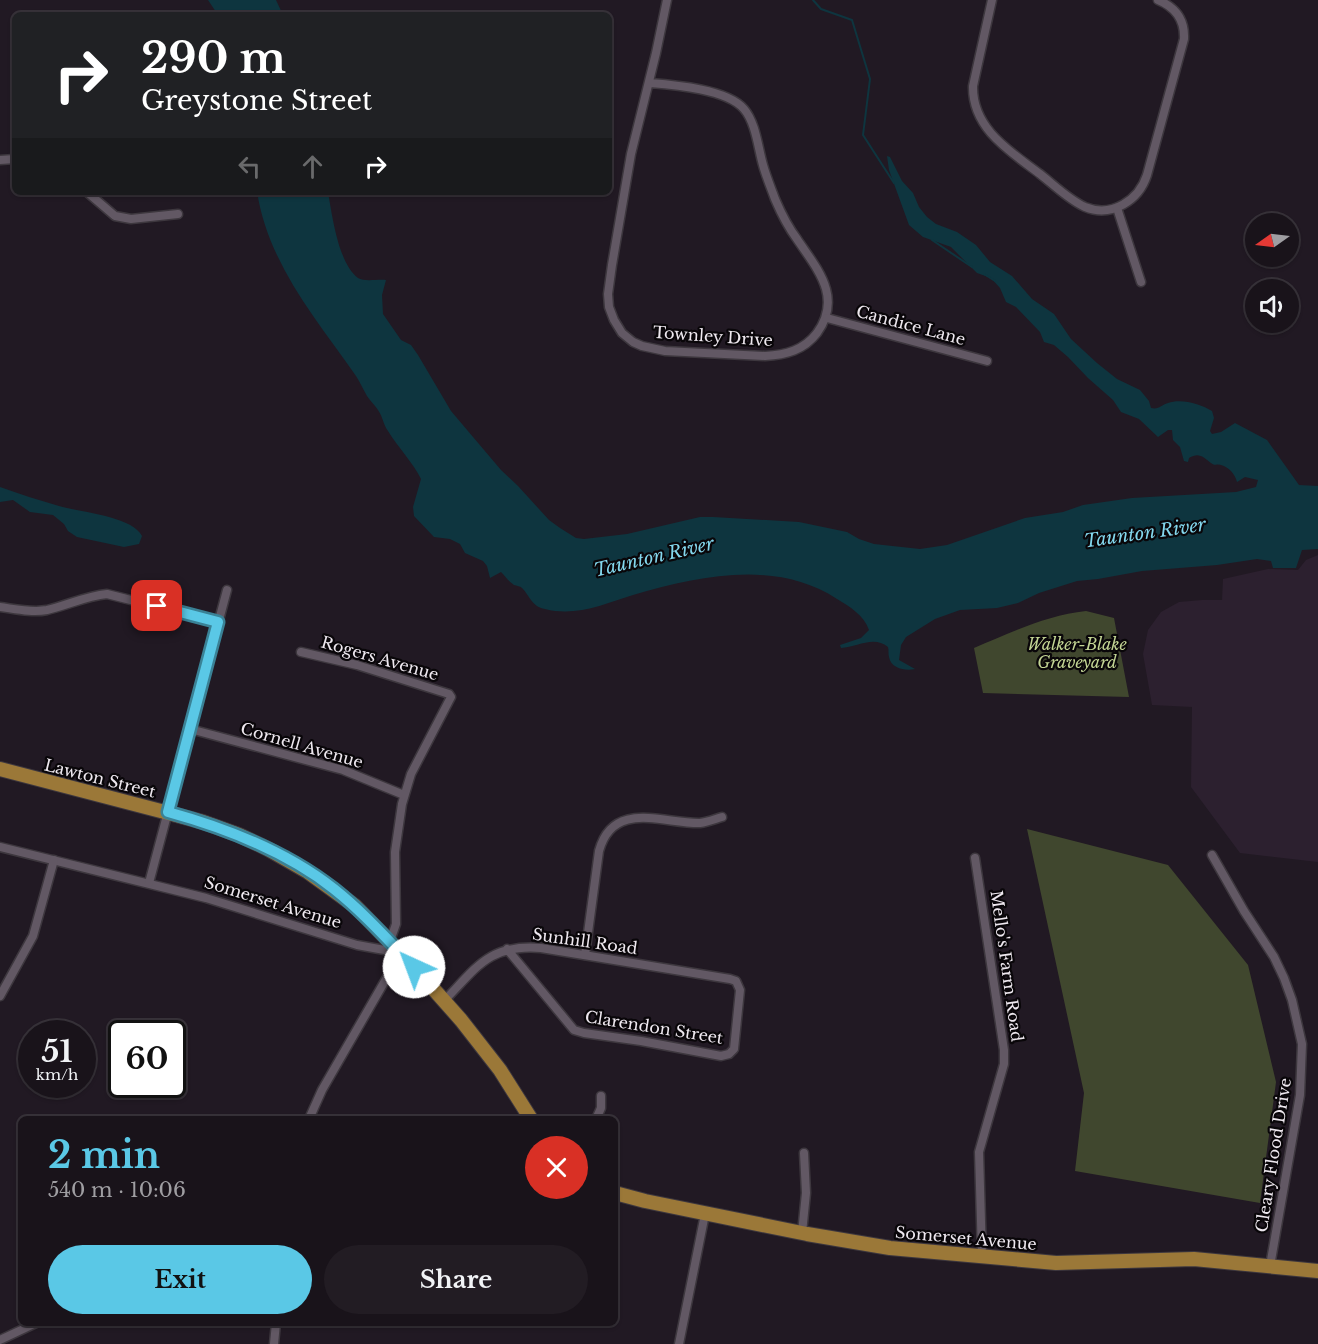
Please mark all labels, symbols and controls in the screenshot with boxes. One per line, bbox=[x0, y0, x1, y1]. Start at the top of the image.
text: 290 m bbox=[141, 32, 286, 84]
icon: right bbox=[42, 36, 120, 114]
text: Greystone Street bbox=[141, 84, 372, 117]
icon: left bbox=[233, 150, 266, 183]
icon: ahead bbox=[296, 150, 329, 183]
icon: right bbox=[359, 150, 392, 183]
north arrow bbox=[1245, 213, 1299, 267]
map controls bbox=[1245, 213, 1299, 333]
button: sound bbox=[1245, 279, 1299, 333]
street label: Candice Lane bbox=[854, 301, 968, 349]
street label: Townley Drive bbox=[652, 322, 774, 350]
water label: Taunton River bbox=[1083, 513, 1208, 552]
water label: Taunton River bbox=[592, 532, 717, 582]
pin bbox=[131, 580, 182, 631]
icon: arrive bbox=[140, 589, 173, 622]
street label: Rogers Avenue bbox=[319, 632, 441, 684]
park label: Walker-Blake Graveyard bbox=[1027, 634, 1127, 672]
street label: Cornell Avenue bbox=[238, 718, 366, 772]
street label: Lawton Street bbox=[42, 754, 158, 802]
street label: Somerset Avenue bbox=[202, 872, 344, 932]
street label: Mello's Farm Road bbox=[986, 889, 1028, 1043]
street label: Sunhill Road bbox=[531, 924, 639, 958]
position arrow bbox=[382, 935, 446, 999]
street label: Clarendon Street bbox=[584, 1006, 724, 1048]
speed limit sign: 60 bbox=[108, 1020, 186, 1098]
text: 51 bbox=[42, 1033, 72, 1070]
text: km/h bbox=[36, 1065, 78, 1084]
street label: Cleary Flood Drive bbox=[1251, 1076, 1295, 1234]
text: 2 min bbox=[48, 1133, 160, 1178]
button: close bbox=[525, 1136, 588, 1199]
text: 540 m · 10:06 bbox=[48, 1178, 186, 1202]
street label: Somerset Avenue bbox=[894, 1222, 1038, 1254]
button: Exit bbox=[48, 1245, 312, 1314]
button: Share bbox=[324, 1245, 588, 1314]

